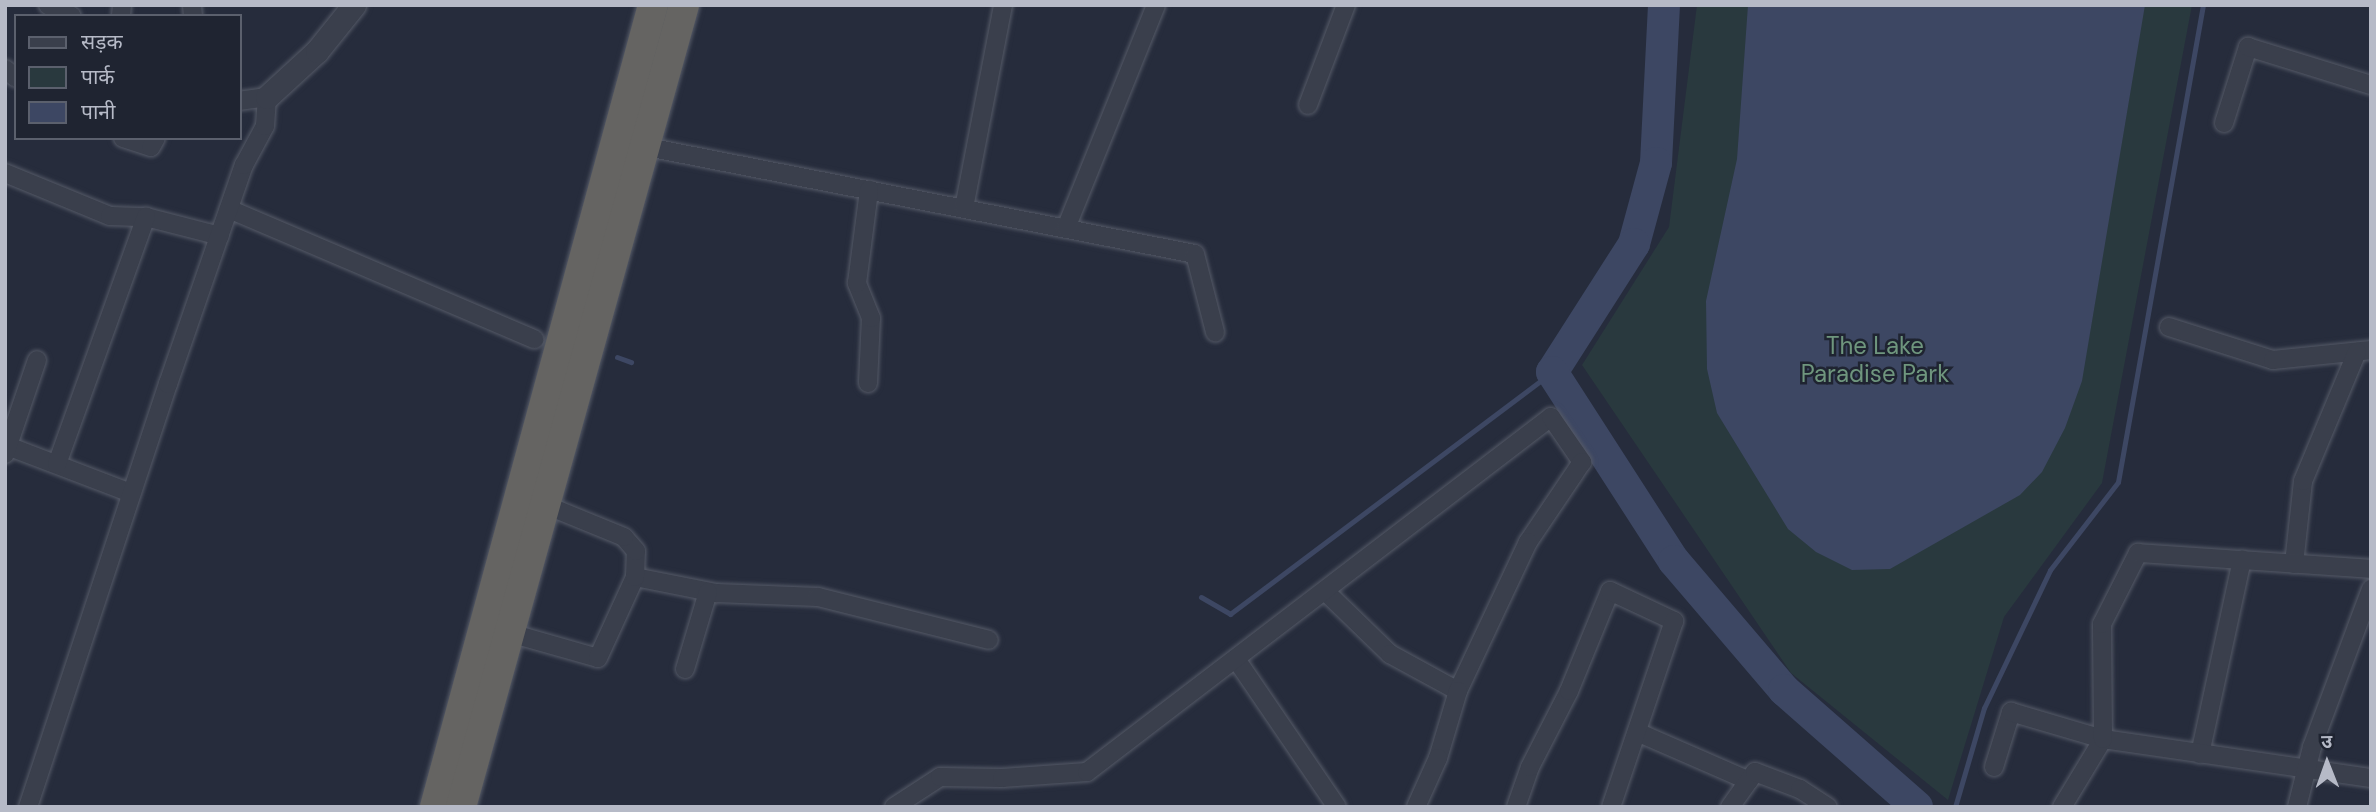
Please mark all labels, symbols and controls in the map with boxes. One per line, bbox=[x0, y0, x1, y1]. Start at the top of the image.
legend bbox=[14, 14, 242, 140]
text: सड़क bbox=[81, 28, 123, 56]
text: पार्क bbox=[81, 63, 115, 91]
text: पानी bbox=[81, 98, 115, 126]
park label: The Lake Paradise Park bbox=[1801, 332, 1949, 388]
north arrow bbox=[2292, 728, 2362, 798]
text: उ bbox=[2321, 729, 2332, 754]

